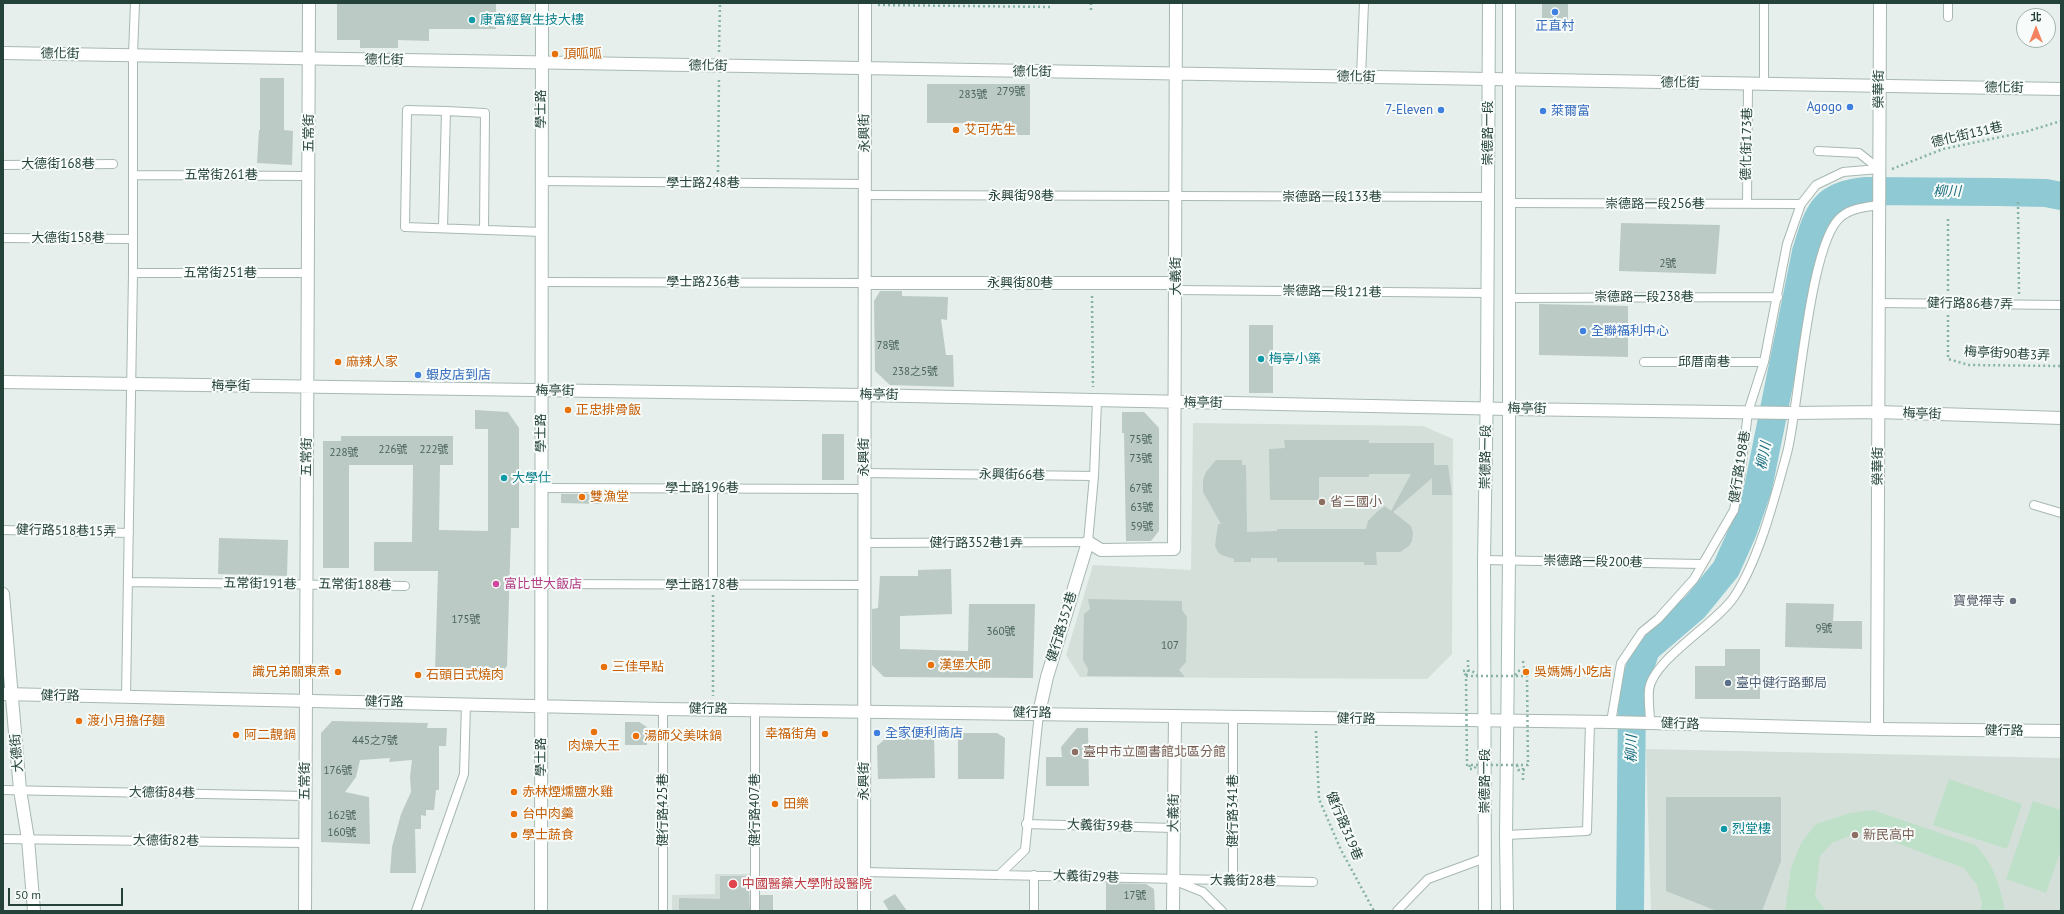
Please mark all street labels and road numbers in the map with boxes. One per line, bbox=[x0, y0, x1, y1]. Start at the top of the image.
street label: 德化街 bbox=[40, 46, 80, 62]
street label: 德化街 bbox=[364, 52, 404, 68]
street label: 德化街 bbox=[688, 58, 728, 74]
street label: 德化街 bbox=[1012, 64, 1052, 80]
street label: 德化街 bbox=[1336, 69, 1376, 85]
street label: 榮華街 bbox=[1871, 70, 1887, 108]
street label: 德化街 bbox=[1660, 75, 1700, 91]
street label: 德化街 bbox=[1984, 80, 2024, 96]
street label: 學士路 bbox=[533, 90, 549, 128]
street label: 崇德路一段 bbox=[1480, 101, 1496, 165]
street label: 德化街173巷 bbox=[1739, 107, 1755, 181]
street label: 永興街 bbox=[857, 113, 873, 153]
street label: 五常街 bbox=[301, 114, 317, 152]
street label: 德化街131巷 bbox=[1930, 119, 2004, 151]
street label: 大德街168巷 bbox=[21, 156, 95, 172]
street label: 五常街261巷 bbox=[184, 167, 258, 183]
street label: 學士路248巷 bbox=[666, 175, 740, 191]
street label: 永興街98巷 bbox=[988, 188, 1054, 204]
street label: 崇德路一段133巷 bbox=[1282, 189, 1382, 205]
street label: 崇德路一段256巷 bbox=[1605, 196, 1705, 212]
street label: 大德街158巷 bbox=[31, 230, 105, 246]
street label: 大義街 bbox=[1168, 257, 1184, 295]
street label: 五常街251巷 bbox=[183, 265, 257, 281]
street label: 學士路236巷 bbox=[666, 274, 740, 290]
street label: 永興街80巷 bbox=[987, 275, 1053, 291]
street label: 崇德路一段121巷 bbox=[1282, 283, 1382, 301]
street label: 崇德路一段238巷 bbox=[1594, 289, 1694, 305]
street label: 健行路86巷7弄 bbox=[1927, 295, 2013, 313]
street label: 梅亭街90巷3弄 bbox=[1964, 344, 2050, 364]
street label: 邱厝南巷 bbox=[1678, 354, 1730, 370]
street label: 梅亭街 bbox=[212, 378, 250, 394]
street label: 梅亭街 bbox=[535, 383, 575, 399]
street label: 梅亭街 bbox=[859, 387, 899, 403]
street label: 梅亭街 bbox=[1183, 395, 1223, 411]
street label: 梅亭街 bbox=[1507, 401, 1547, 417]
street label: 梅亭街 bbox=[1902, 406, 1942, 422]
street label: 學士路 bbox=[533, 414, 549, 452]
street label: 崇德路一段 bbox=[1478, 424, 1494, 490]
street label: 健行路198巷 bbox=[1727, 430, 1753, 504]
street label: 五常街 bbox=[299, 437, 315, 477]
street label: 永興街 bbox=[856, 438, 872, 476]
street label: 榮華街 bbox=[1870, 447, 1886, 485]
street label: 永興街66巷 bbox=[979, 467, 1045, 483]
street label: 學士路196巷 bbox=[665, 480, 739, 496]
street label: 健行路518巷15弄 bbox=[16, 522, 116, 540]
street label: 健行路352巷1弄 bbox=[929, 535, 1023, 551]
street label: 崇德路一段200巷 bbox=[1543, 553, 1643, 571]
street label: 五常街191巷 bbox=[223, 576, 297, 592]
street label: 五常街188巷 bbox=[318, 577, 392, 593]
street label: 學士路178巷 bbox=[665, 577, 739, 593]
street label: 健行路352巷 bbox=[1044, 590, 1080, 664]
street label: 健行路 bbox=[40, 688, 80, 704]
street label: 健行路 bbox=[364, 694, 404, 710]
street label: 健行路 bbox=[688, 701, 728, 717]
street label: 健行路 bbox=[1012, 705, 1052, 721]
street label: 健行路 bbox=[1336, 711, 1376, 727]
street label: 健行路 bbox=[1660, 716, 1700, 732]
street label: 健行路 bbox=[1984, 723, 2024, 739]
street label: 大德街 bbox=[8, 733, 26, 773]
street label: 學士路 bbox=[533, 738, 549, 776]
street label: 崇德路一段 bbox=[1477, 749, 1493, 813]
street label: 五常街 bbox=[297, 762, 313, 800]
street label: 永興街 bbox=[856, 762, 872, 800]
street label: 健行路425巷 bbox=[655, 773, 671, 847]
street label: 健行路407巷 bbox=[747, 773, 763, 847]
street label: 健行路341巷 bbox=[1225, 774, 1241, 848]
street label: 大德街84巷 bbox=[129, 785, 195, 801]
street label: 健行路319巷 bbox=[1323, 789, 1365, 863]
street label: 大義街 bbox=[1166, 793, 1182, 833]
street label: 大義街39巷 bbox=[1067, 817, 1133, 835]
street label: 大德街82巷 bbox=[133, 833, 199, 849]
street label: 大義街29巷 bbox=[1053, 868, 1119, 886]
street label: 大義街28巷 bbox=[1210, 873, 1276, 889]

